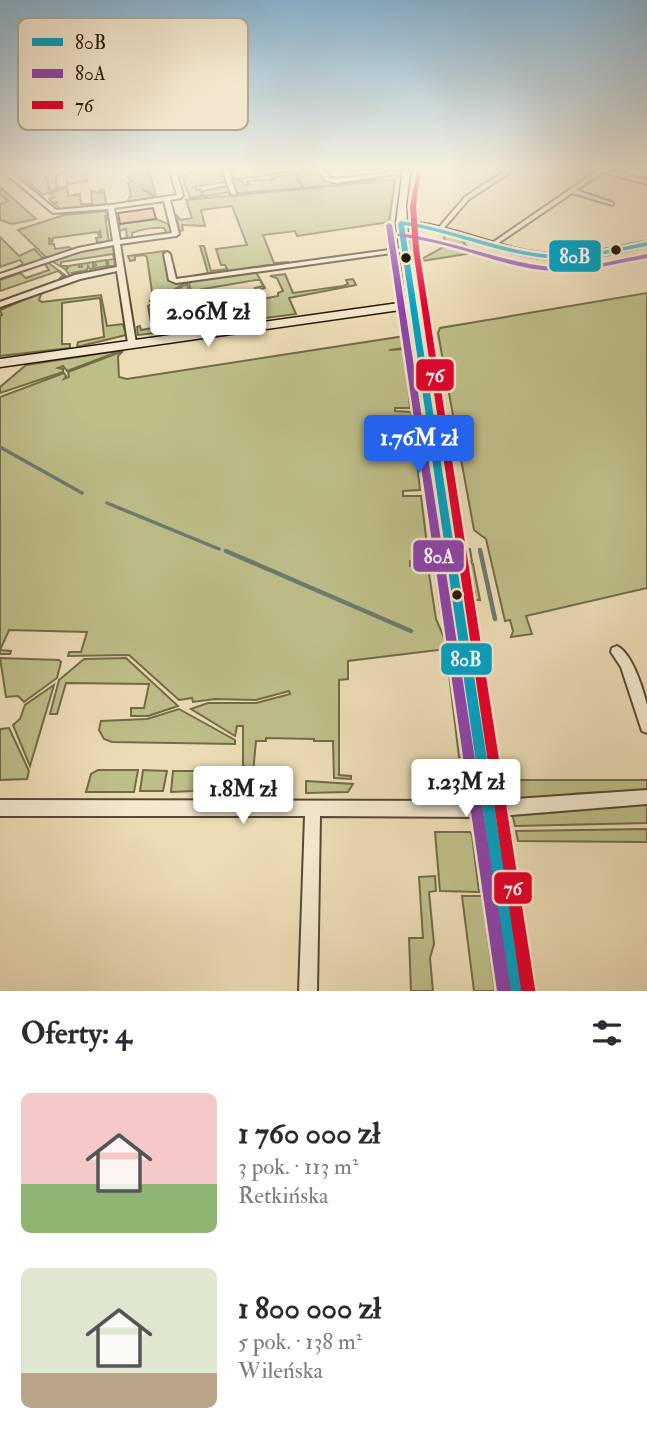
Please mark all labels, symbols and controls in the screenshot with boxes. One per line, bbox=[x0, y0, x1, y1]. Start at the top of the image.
legend bbox=[18, 18, 248, 130]
text: 80B bbox=[75, 31, 106, 55]
text: 80A bbox=[75, 62, 106, 86]
text: 76 bbox=[75, 94, 95, 118]
line badge: 80B bbox=[548, 239, 602, 273]
unlabelled marker bbox=[609, 243, 623, 257]
text: 80B bbox=[559, 245, 591, 269]
unlabelled marker bbox=[399, 251, 413, 265]
pin: 2.06M zł bbox=[136, 290, 280, 349]
text: 2.06M zł bbox=[166, 297, 250, 326]
line badge: 76 bbox=[415, 358, 455, 392]
text: 76 bbox=[426, 364, 446, 388]
pin: 1.76M zł bbox=[347, 416, 491, 475]
text: 1.76M zł bbox=[380, 423, 458, 452]
line badge: 80A bbox=[412, 539, 465, 573]
text: 80A bbox=[424, 545, 455, 569]
unlabelled marker bbox=[450, 588, 464, 602]
line badge: 80B bbox=[440, 642, 493, 676]
text: 80B bbox=[450, 648, 482, 672]
pin: 1.23M zł bbox=[394, 760, 538, 819]
pin: 1.8M zł bbox=[178, 766, 308, 826]
text: 1.23M zł bbox=[427, 767, 505, 796]
text: 1.8M zł bbox=[209, 774, 277, 803]
line badge: 76 bbox=[493, 871, 533, 905]
text: 76 bbox=[504, 877, 524, 901]
icon: filters bbox=[588, 1014, 626, 1052]
text: Oferty: 4 bbox=[21, 1015, 132, 1052]
text: 1 760 000 zł bbox=[238, 1115, 380, 1152]
icon: home bbox=[77, 1121, 161, 1205]
text: 3 pok. · 113 m² bbox=[238, 1152, 358, 1181]
text: Retkińska bbox=[238, 1181, 329, 1210]
text: 1 800 000 zł bbox=[238, 1290, 381, 1327]
icon: home bbox=[77, 1296, 161, 1380]
text: 5 pok. · 138 m² bbox=[238, 1327, 362, 1356]
text: Wileńska bbox=[238, 1356, 323, 1385]

